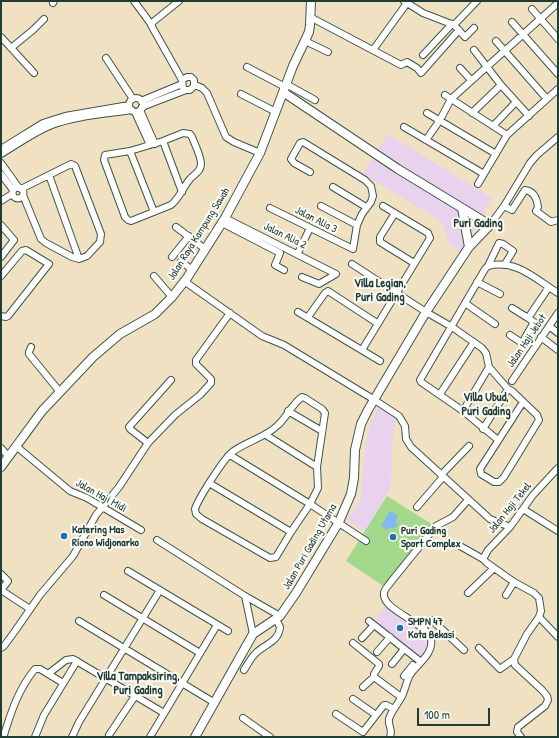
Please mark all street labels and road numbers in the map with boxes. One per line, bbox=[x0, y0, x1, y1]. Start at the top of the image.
street label: Jalan Raya Kampung Sawah bbox=[165, 185, 233, 283]
street label: Jalan Alia 3 bbox=[293, 204, 339, 236]
street label: Jalan Alia 2 bbox=[261, 220, 309, 252]
street label: Jalan Haji Jebot bbox=[504, 312, 550, 370]
street label: Jalan Haji Midi bbox=[73, 477, 129, 515]
street label: Jalan Haji Tekel bbox=[486, 480, 534, 536]
street label: Jalan Puri Gading Utama bbox=[280, 502, 340, 592]

